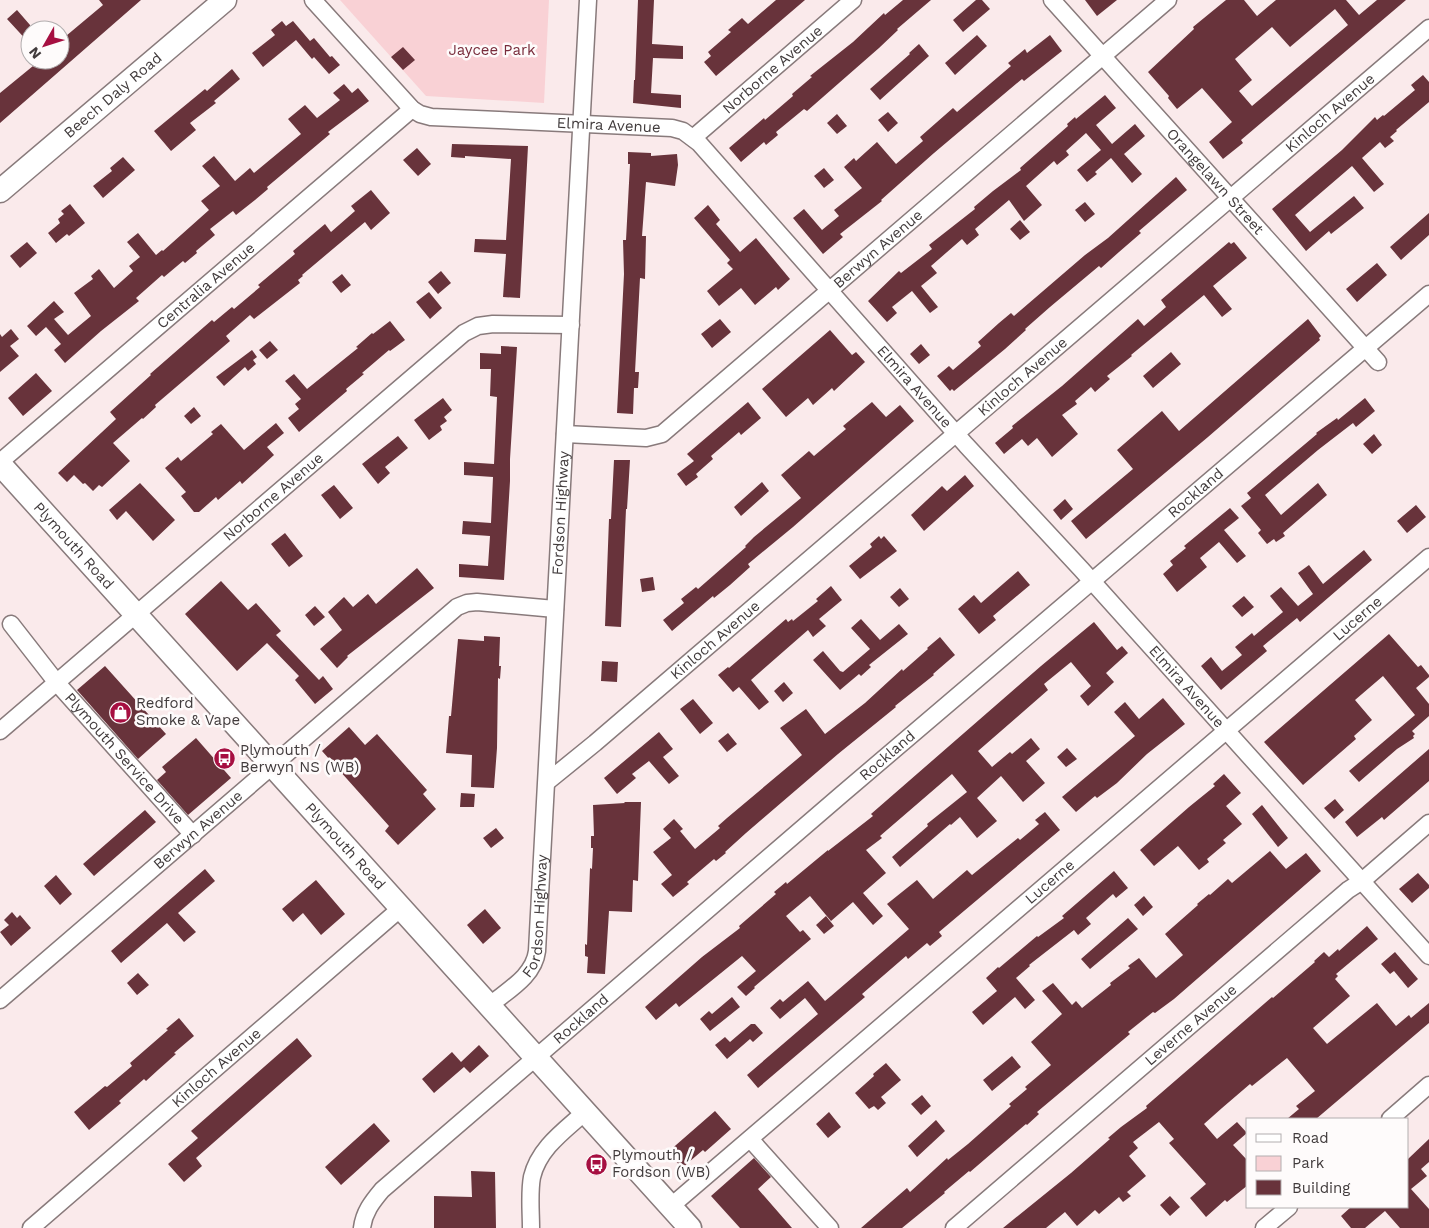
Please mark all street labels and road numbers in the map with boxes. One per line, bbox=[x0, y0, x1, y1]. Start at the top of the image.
street label: Norborne Avenue bbox=[719, 21, 826, 117]
street label: Beech Daly Road bbox=[60, 49, 165, 142]
street label: Kinloch Avenue bbox=[1282, 70, 1378, 156]
street label: Elmira Avenue bbox=[556, 114, 661, 136]
street label: Orangelawn Street bbox=[1163, 125, 1268, 239]
street label: Berwyn Avenue bbox=[830, 206, 926, 292]
street label: Centralia Avenue bbox=[153, 239, 258, 333]
street label: Kinloch Avenue bbox=[974, 333, 1071, 420]
street label: Elmira Avenue bbox=[873, 342, 956, 432]
street label: Norborne Avenue bbox=[220, 449, 327, 545]
street label: Fordson Highway bbox=[548, 450, 573, 576]
street label: Rockland bbox=[1164, 464, 1227, 522]
street label: Plymouth Road bbox=[30, 498, 118, 593]
street label: Lucerne bbox=[1329, 592, 1386, 644]
street label: Kinloch Avenue bbox=[667, 597, 763, 683]
street label: Elmira Avenue bbox=[1145, 642, 1228, 731]
street label: Plymouth Service Drive bbox=[61, 689, 188, 828]
street label: Rockland bbox=[856, 727, 919, 784]
street label: Berwyn Avenue bbox=[150, 787, 246, 873]
street label: Plymouth Road bbox=[301, 799, 389, 893]
street label: Fordson Highway bbox=[518, 854, 551, 981]
street label: Lucerne bbox=[1021, 856, 1078, 908]
street label: Leverne Avenue bbox=[1141, 980, 1240, 1069]
street label: Rockland bbox=[549, 990, 612, 1048]
street label: Kinloch Avenue bbox=[168, 1024, 265, 1111]

